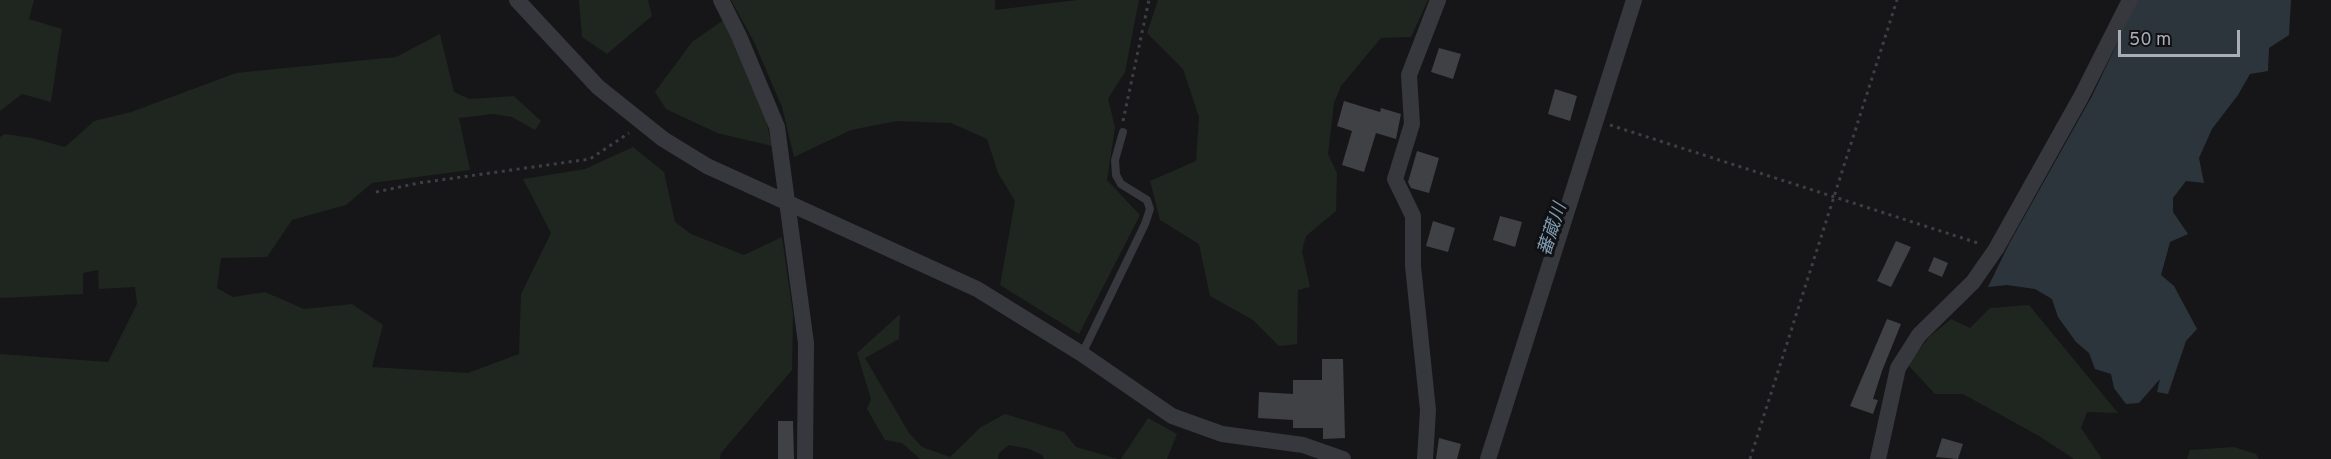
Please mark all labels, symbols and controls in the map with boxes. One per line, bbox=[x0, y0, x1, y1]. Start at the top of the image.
scale bar bbox=[2121, 18, 2242, 56]
text: 50 m bbox=[2129, 29, 2171, 52]
water label: 蕃蔵川 bbox=[1535, 201, 1573, 259]

